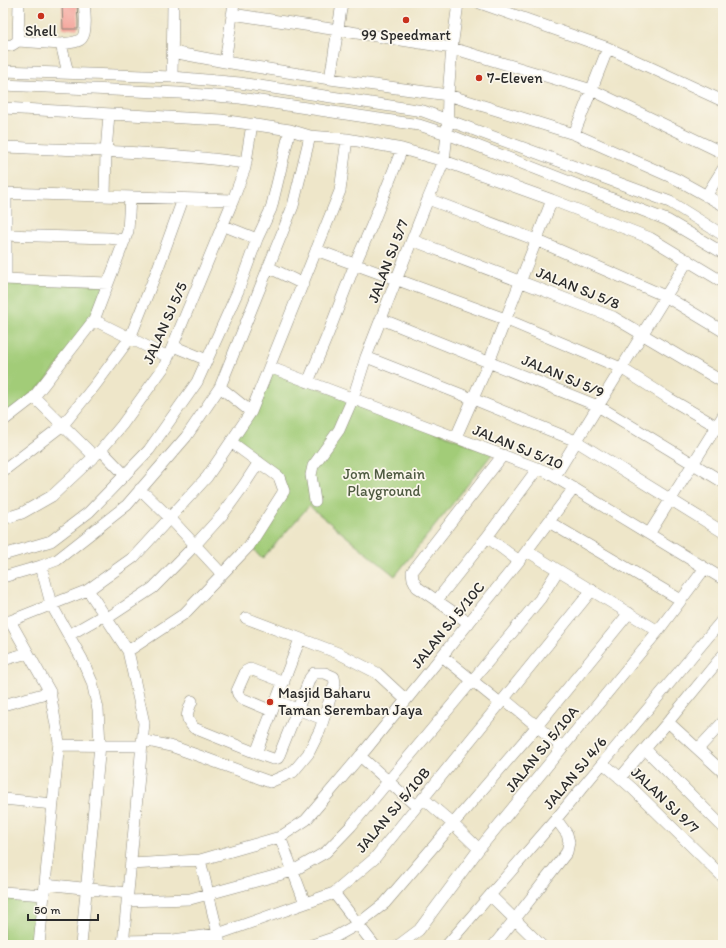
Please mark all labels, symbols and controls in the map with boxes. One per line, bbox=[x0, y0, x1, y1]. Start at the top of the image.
marker: Shell bbox=[36, 11, 46, 21]
marker: 99 Speedmart bbox=[401, 15, 411, 25]
place label: Shell bbox=[25, 22, 58, 40]
place label: 99 Speedmart bbox=[361, 26, 451, 44]
place label: 7-Eleven bbox=[487, 69, 543, 87]
marker: 7-Eleven bbox=[474, 73, 484, 83]
street label: JALAN SJ 5/7 bbox=[364, 216, 412, 305]
street label: JALAN SJ 5/8 bbox=[534, 263, 622, 313]
street label: JALAN SJ 5/5 bbox=[139, 279, 191, 367]
street label: JALAN SJ 5/9 bbox=[519, 350, 607, 402]
street label: JALAN SJ 5/10 bbox=[470, 421, 566, 473]
park label: Jom Memain Playground bbox=[343, 465, 426, 500]
street label: JALAN SJ 5/10C bbox=[408, 578, 489, 672]
place label: Masjid Baharu Taman Seremban Jaya bbox=[278, 684, 423, 719]
marker: Masjid Baharu Taman Seremban Jaya bbox=[265, 697, 275, 707]
street label: JALAN SJ 5/10A bbox=[502, 702, 583, 796]
street label: JALAN SJ 4/6 bbox=[539, 733, 611, 813]
street label: JALAN SJ 5/10B bbox=[352, 763, 434, 856]
street label: JALAN SJ 9/7 bbox=[627, 763, 703, 837]
scale bar bbox=[28, 896, 98, 922]
text: 50 m bbox=[34, 903, 60, 917]

